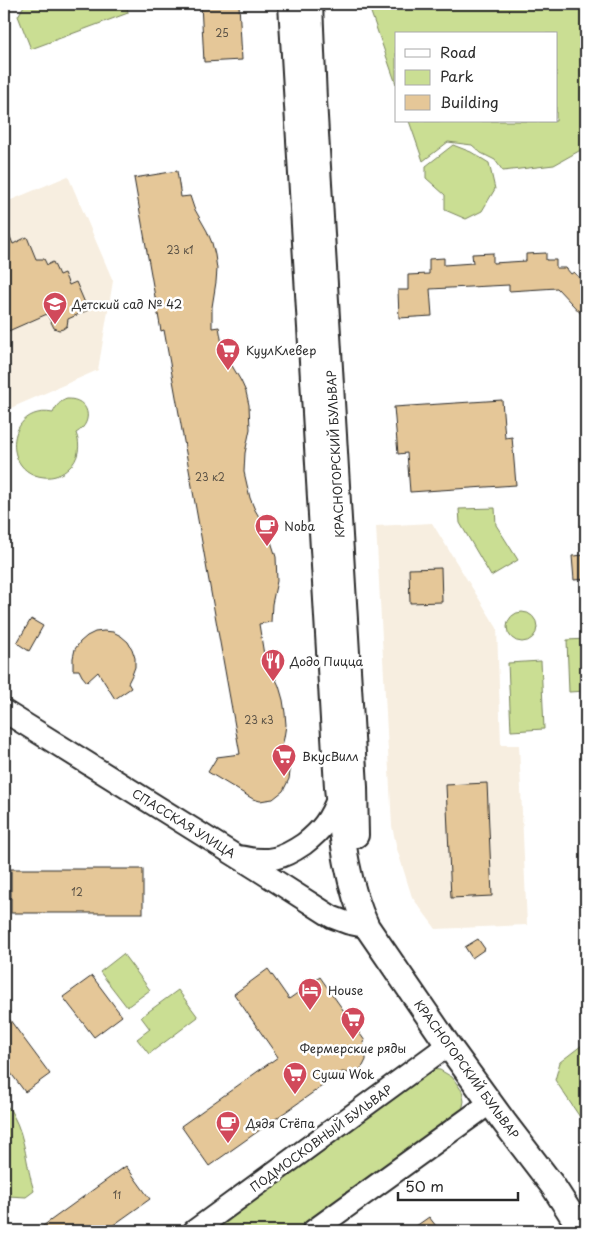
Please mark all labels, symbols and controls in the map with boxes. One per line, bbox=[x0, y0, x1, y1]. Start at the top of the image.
house number: 25 bbox=[215, 25, 229, 40]
legend bbox=[395, 32, 558, 122]
text: Road bbox=[440, 40, 476, 63]
text: Park bbox=[440, 64, 474, 87]
text: Building bbox=[440, 90, 499, 113]
house number: 23 к1 bbox=[166, 242, 194, 257]
school or university icon: Детский сад № 42 bbox=[42, 291, 68, 325]
place label: Детский сад № 42 bbox=[71, 295, 182, 313]
supermarket icon: КуулКлевер bbox=[215, 337, 241, 371]
place label: КуулКлевер bbox=[246, 341, 316, 359]
street label: КРАСНОГОРСКИЙ БУЛЬВАР bbox=[322, 370, 348, 538]
house number: 23 к2 bbox=[195, 469, 225, 484]
cafe icon: Noba bbox=[254, 513, 280, 547]
place label: Noba bbox=[284, 517, 315, 535]
restaurant icon: Додо Пицца bbox=[260, 648, 286, 682]
place label: Додо Пицца bbox=[289, 652, 364, 670]
house number: 23 к3 bbox=[244, 712, 274, 727]
supermarket icon: ВкусВилл bbox=[271, 743, 297, 777]
place label: ВкусВилл bbox=[302, 747, 358, 765]
street label: СПАССКАЯ УЛИЦА bbox=[129, 784, 239, 862]
house number: 12 bbox=[71, 884, 83, 899]
hotel icon: House bbox=[297, 977, 323, 1011]
place label: House bbox=[328, 981, 364, 999]
street label: КРАСНОГОРСКИЙ БУЛЬВАР bbox=[410, 996, 524, 1142]
supermarket icon: Фермерские ряды bbox=[340, 1006, 366, 1040]
place label: Фермерские ряды bbox=[300, 1039, 406, 1057]
supermarket icon: Суши Wok bbox=[282, 1061, 308, 1095]
place label: Суши Wok bbox=[312, 1065, 375, 1083]
street label: ПОДМОСКОВНЫЙ БУЛЬВАР bbox=[246, 1080, 396, 1196]
cafe icon: Дядя Стёпа bbox=[215, 1110, 241, 1144]
place label: Дядя Стёпа bbox=[245, 1114, 315, 1132]
scale bar bbox=[398, 1170, 518, 1202]
text: 50 m bbox=[405, 1174, 444, 1197]
house number: 11 bbox=[113, 1187, 121, 1202]

